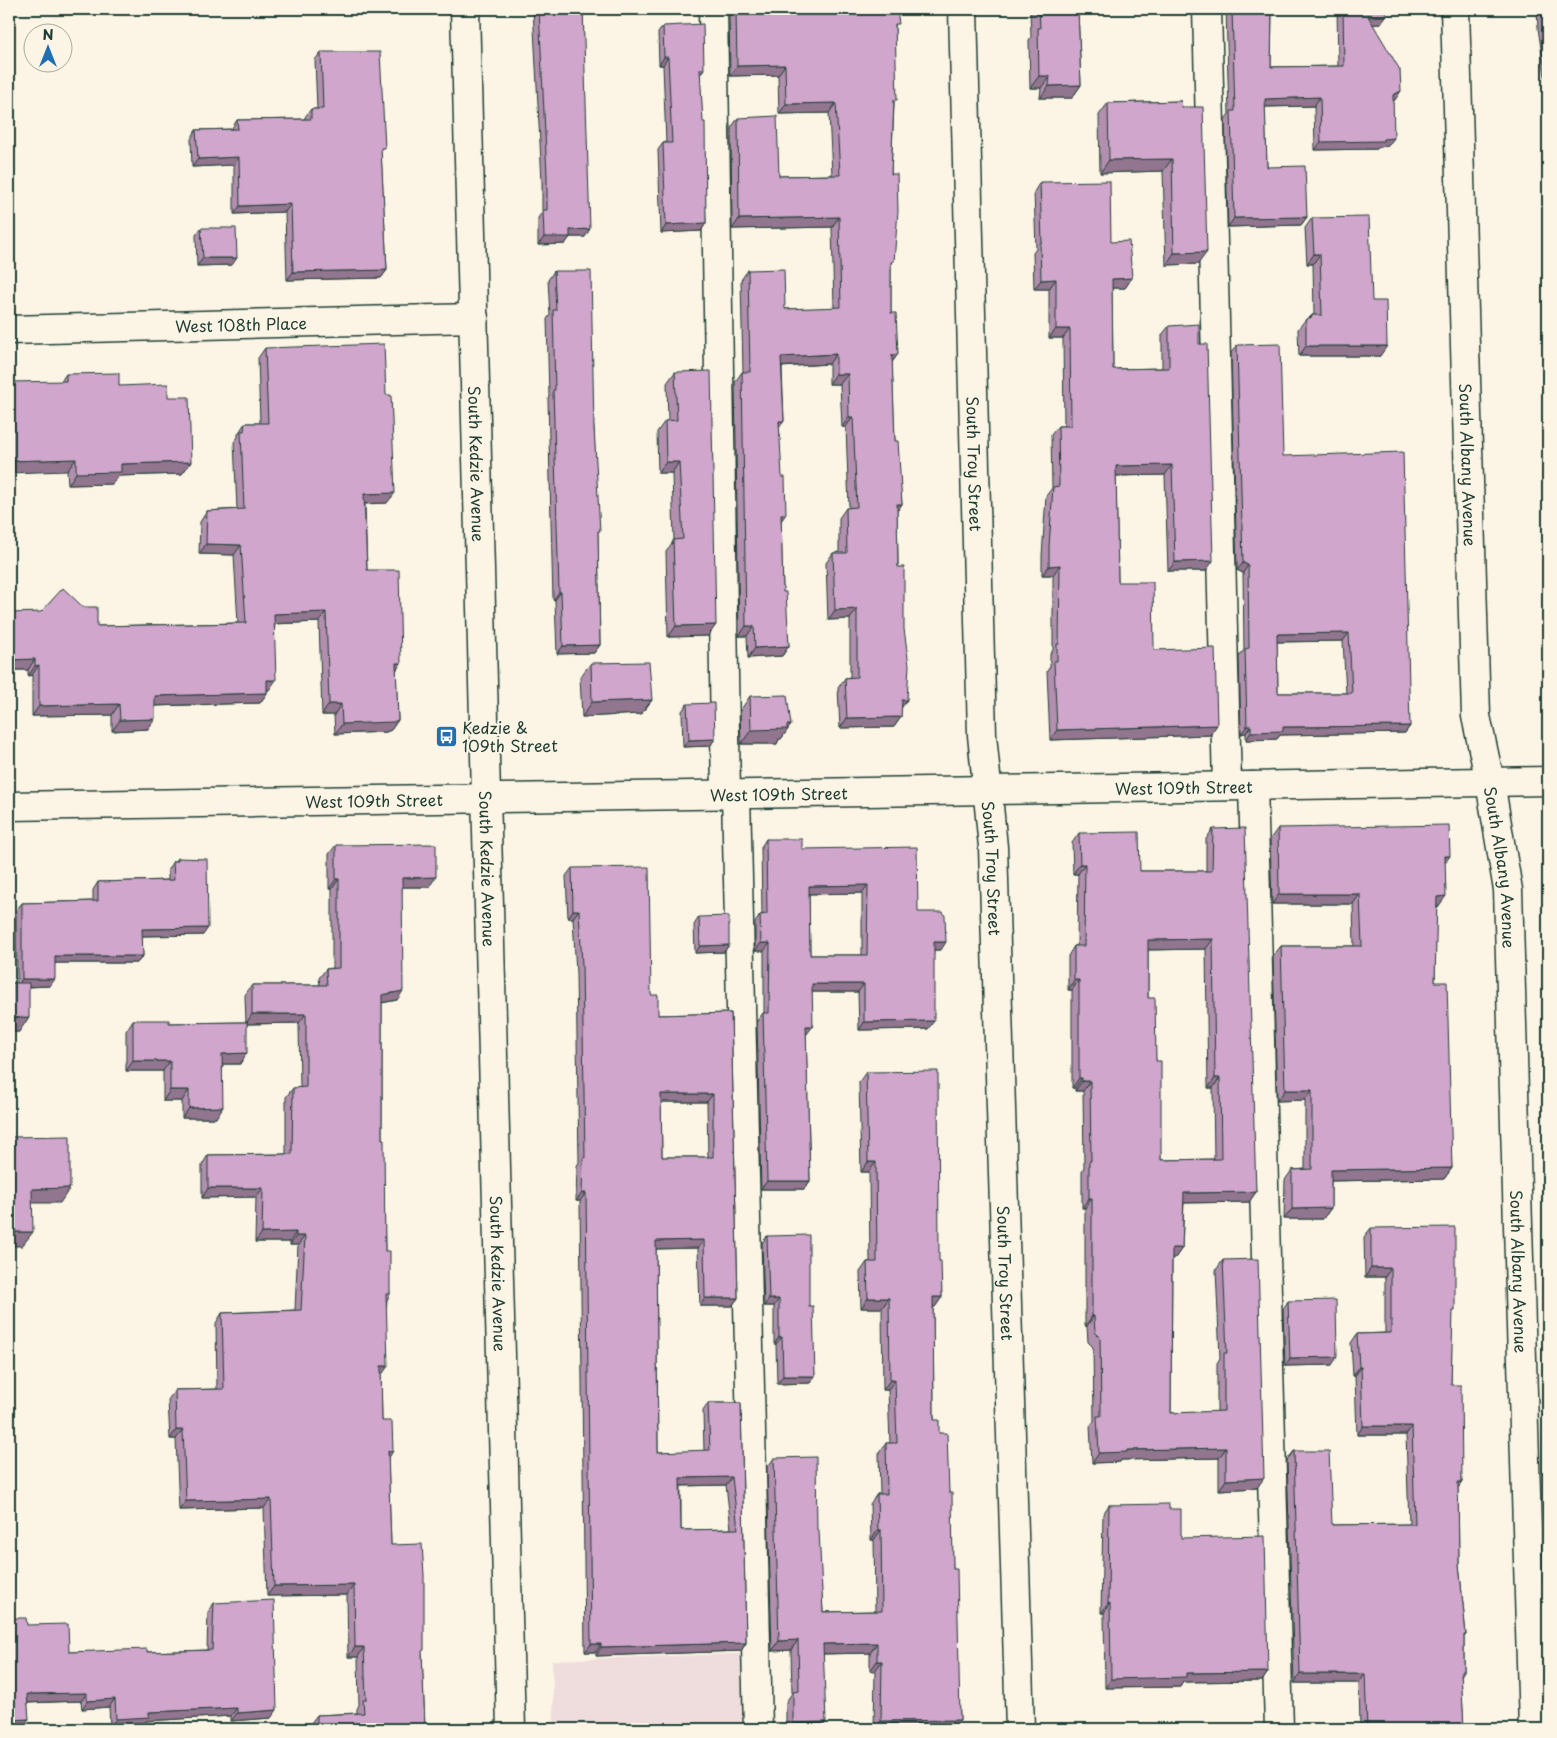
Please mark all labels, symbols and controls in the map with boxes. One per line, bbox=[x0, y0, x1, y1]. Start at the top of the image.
north arrow bbox=[22, 22, 72, 72]
text: N bbox=[42, 24, 54, 45]
street label: West 108th Place bbox=[175, 310, 307, 338]
street label: South Albany Avenue bbox=[1454, 383, 1483, 547]
street label: South Kedzie Avenue bbox=[463, 386, 491, 542]
street label: South Troy Street bbox=[961, 396, 989, 532]
place label: Kedzie & 109th Street bbox=[462, 715, 558, 757]
bus stop icon: Kedzie & 109th Street bbox=[434, 724, 458, 748]
street label: West 109th Street bbox=[1115, 774, 1253, 800]
street label: West 109th Street bbox=[710, 780, 848, 807]
street label: South Albany Avenue bbox=[1479, 785, 1522, 949]
street label: West 109th Street bbox=[305, 787, 444, 813]
street label: South Kedzie Avenue bbox=[474, 790, 502, 947]
street label: South Troy Street bbox=[977, 800, 1008, 936]
street label: South Albany Avenue bbox=[1505, 1190, 1534, 1354]
street label: South Kedzie Avenue bbox=[485, 1195, 513, 1352]
street label: South Troy Street bbox=[992, 1205, 1020, 1341]

